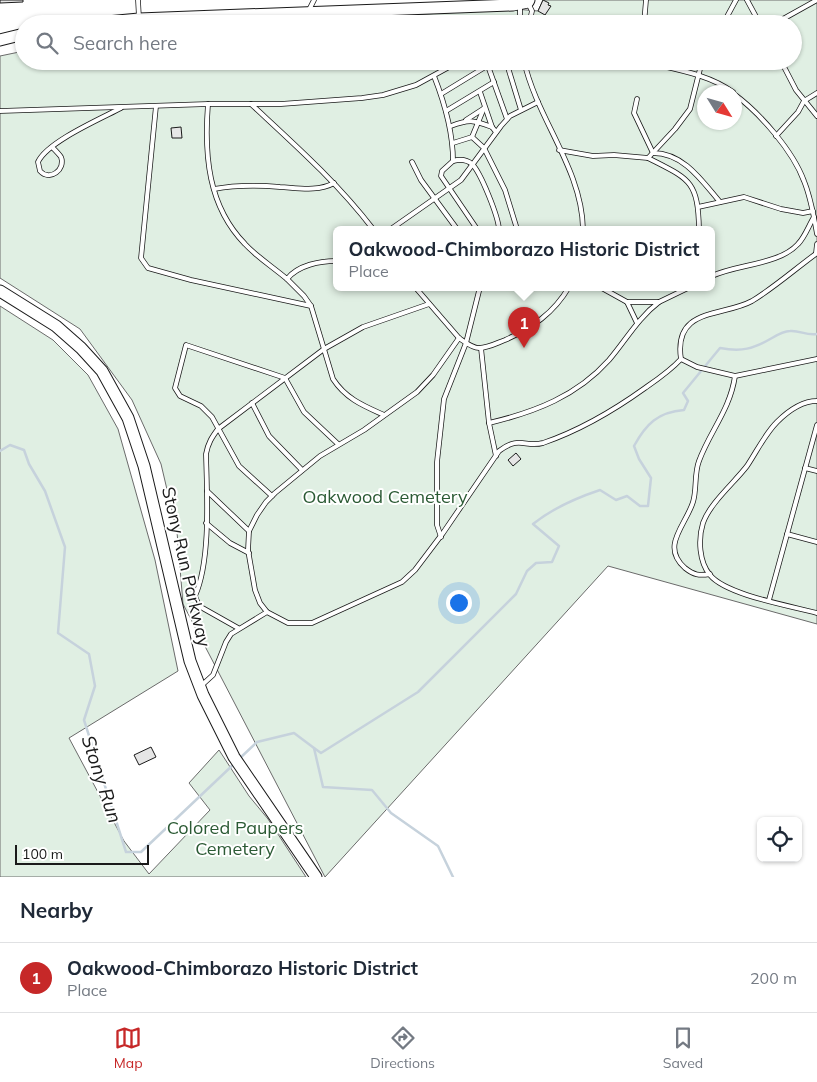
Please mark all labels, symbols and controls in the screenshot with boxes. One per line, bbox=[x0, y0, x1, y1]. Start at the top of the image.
search box bbox=[15, 15, 802, 70]
icon: search bbox=[33, 29, 61, 57]
text: Search here bbox=[73, 31, 177, 55]
north arrow bbox=[697, 85, 742, 130]
popup bbox=[333, 226, 715, 291]
text: Oakwood-Chimborazo Historic District bbox=[349, 237, 699, 261]
text: Place bbox=[349, 261, 389, 281]
pin: 1 bbox=[508, 307, 540, 348]
street label: Stony Run Parkway bbox=[157, 485, 216, 650]
park label: Oakwood Cemetery bbox=[303, 485, 468, 508]
your location bbox=[446, 590, 472, 616]
water label: Stony Run bbox=[77, 732, 127, 826]
park label: Colored Paupers Cemetery bbox=[167, 816, 303, 860]
map controls bbox=[757, 817, 802, 862]
button: locate bbox=[757, 817, 802, 862]
scale bar bbox=[15, 842, 149, 865]
text: 100 m bbox=[22, 845, 63, 863]
text: Nearby bbox=[20, 897, 93, 923]
text: Oakwood-Chimborazo Historic District bbox=[67, 956, 418, 980]
text: 1 bbox=[31, 968, 41, 988]
text: 200 m bbox=[750, 968, 797, 988]
text: Place bbox=[67, 980, 107, 1000]
tab: Map bbox=[114, 1024, 143, 1072]
tab: Directions bbox=[370, 1024, 435, 1072]
tab: Saved bbox=[663, 1024, 703, 1072]

